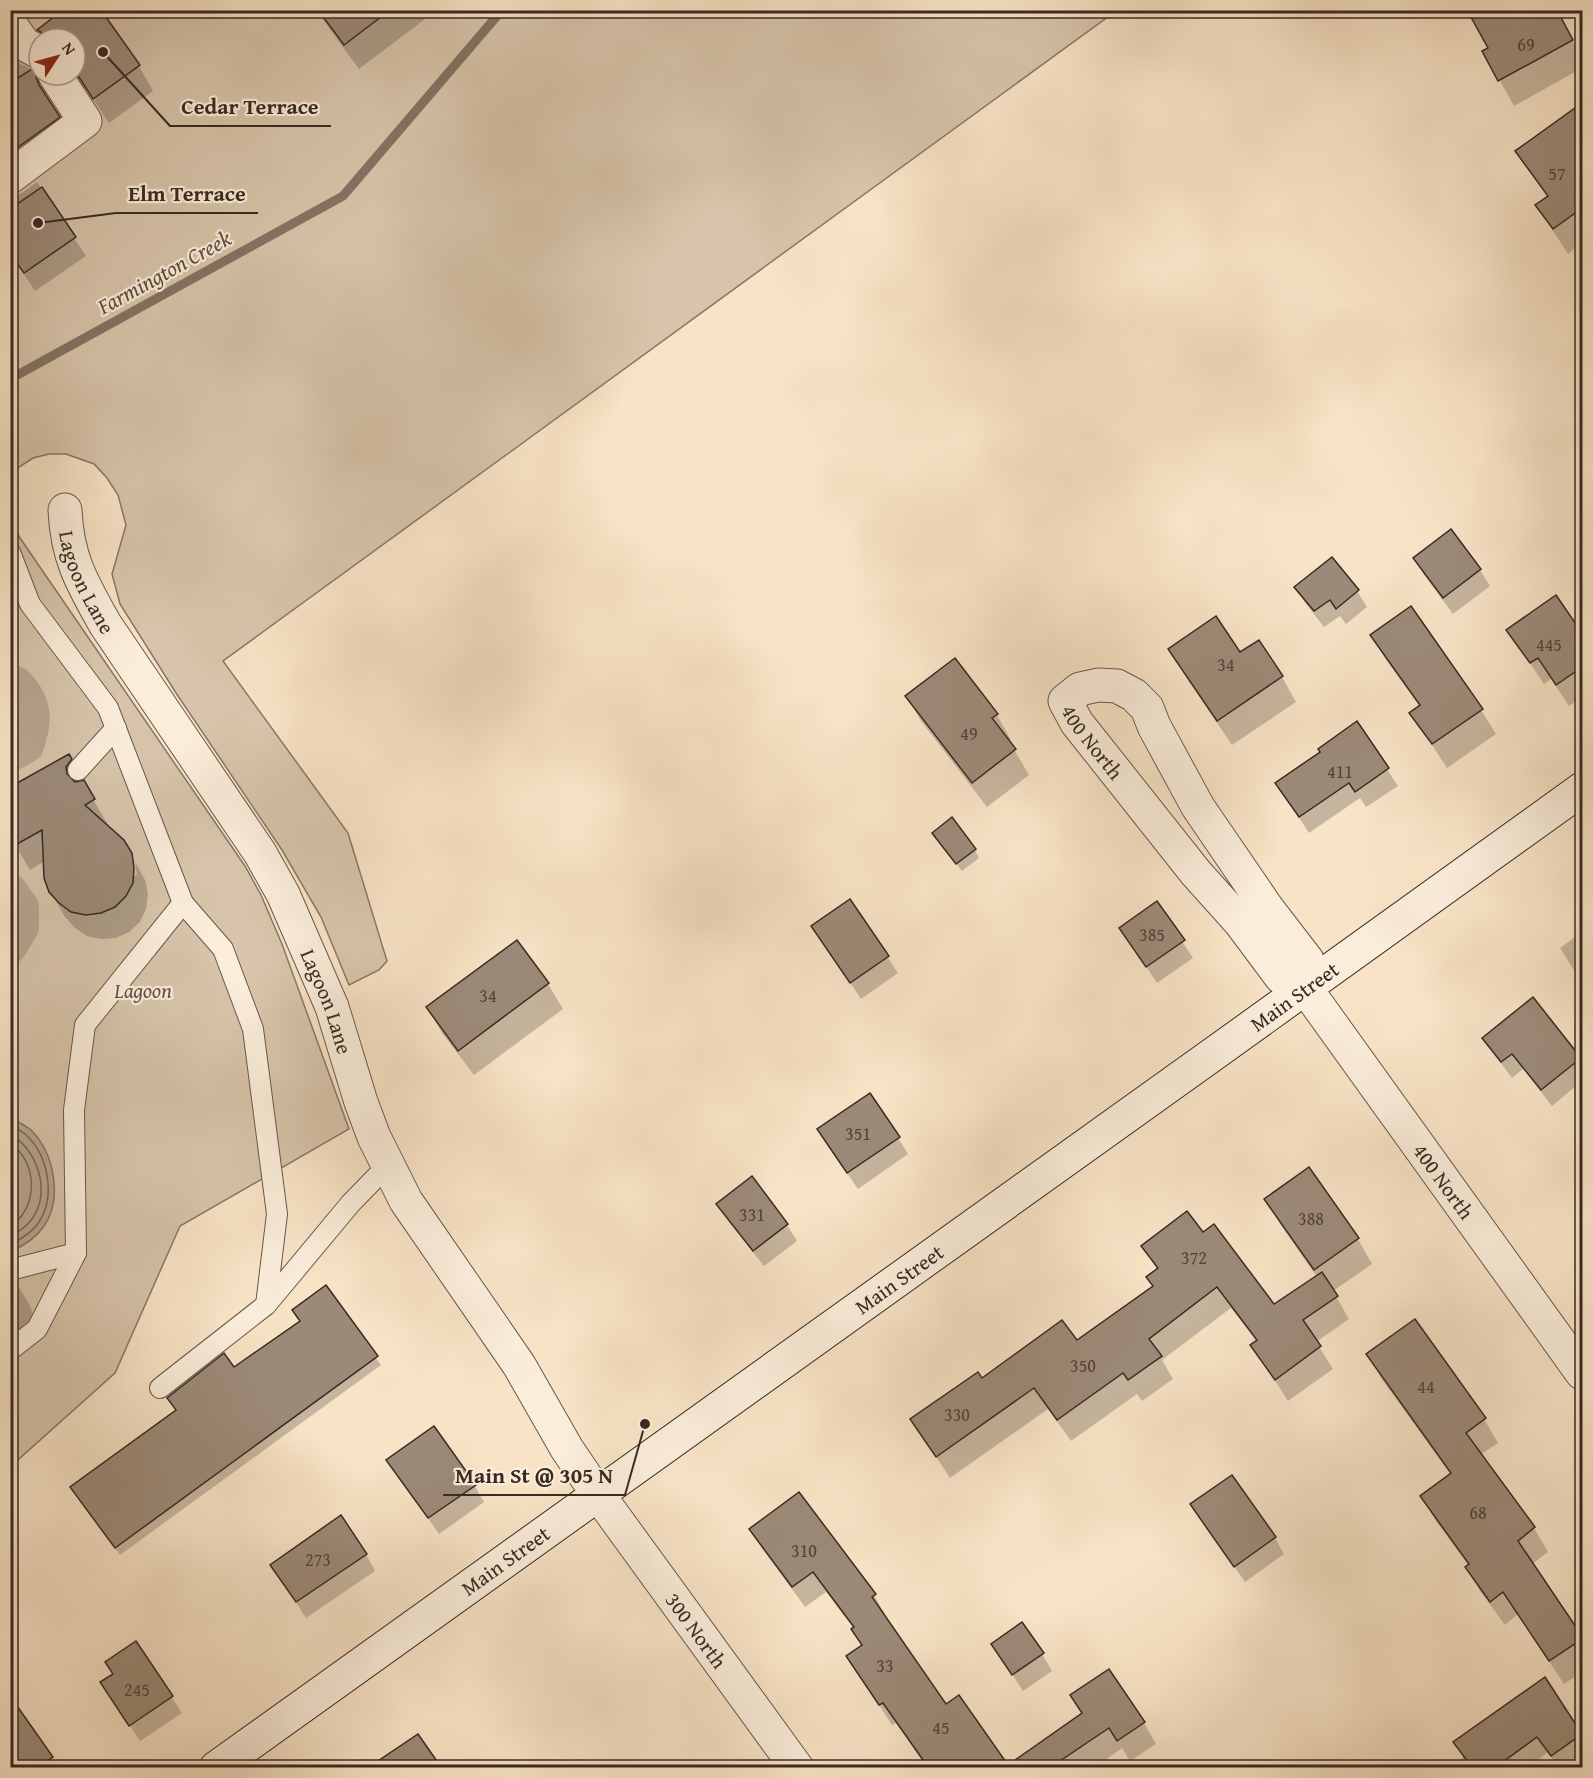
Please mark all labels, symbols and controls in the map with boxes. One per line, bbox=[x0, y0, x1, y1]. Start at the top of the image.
north arrow bbox=[27, 27, 87, 87]
house number: 69 bbox=[1517, 31, 1535, 58]
text: N bbox=[56, 37, 82, 60]
callout: Cedar Terrace bbox=[170, 86, 331, 126]
text: Cedar Terrace bbox=[181, 90, 319, 122]
house number: 57 bbox=[1548, 160, 1566, 187]
callout: Elm Terrace bbox=[116, 173, 258, 213]
text: Elm Terrace bbox=[128, 177, 246, 209]
water label: Farmington Creek bbox=[90, 222, 238, 322]
street label: Lagoon Lane bbox=[52, 528, 123, 640]
house number: 445 bbox=[1536, 631, 1562, 658]
house number: 34 bbox=[1217, 651, 1235, 678]
street label: 400 North bbox=[1054, 699, 1131, 786]
house number: 49 bbox=[960, 720, 978, 747]
house number: 411 bbox=[1327, 758, 1353, 785]
house number: 385 bbox=[1139, 921, 1165, 948]
street label: Lagoon Lane bbox=[293, 944, 361, 1058]
street label: Main Street bbox=[1243, 953, 1345, 1039]
park label: Lagoon bbox=[113, 975, 172, 1006]
house number: 34 bbox=[479, 982, 497, 1009]
house number: 351 bbox=[845, 1120, 871, 1147]
street label: 400 North bbox=[1406, 1137, 1482, 1226]
house number: 331 bbox=[739, 1201, 765, 1228]
house number: 388 bbox=[1298, 1205, 1324, 1232]
street label: Main Street bbox=[848, 1236, 950, 1321]
house number: 372 bbox=[1181, 1244, 1207, 1271]
house number: 350 bbox=[1070, 1352, 1096, 1379]
house number: 44 bbox=[1417, 1373, 1435, 1400]
house number: 330 bbox=[944, 1401, 970, 1428]
callout: Main St @ 305 N bbox=[443, 1455, 625, 1495]
text: Main St @ 305 N bbox=[455, 1459, 613, 1491]
house number: 68 bbox=[1469, 1499, 1487, 1526]
street label: Main Street bbox=[454, 1517, 556, 1603]
house number: 310 bbox=[791, 1537, 817, 1564]
house number: 273 bbox=[305, 1546, 331, 1573]
street label: 300 North bbox=[659, 1586, 735, 1675]
house number: 33 bbox=[876, 1652, 894, 1679]
house number: 245 bbox=[124, 1676, 150, 1703]
house number: 45 bbox=[932, 1714, 950, 1741]

